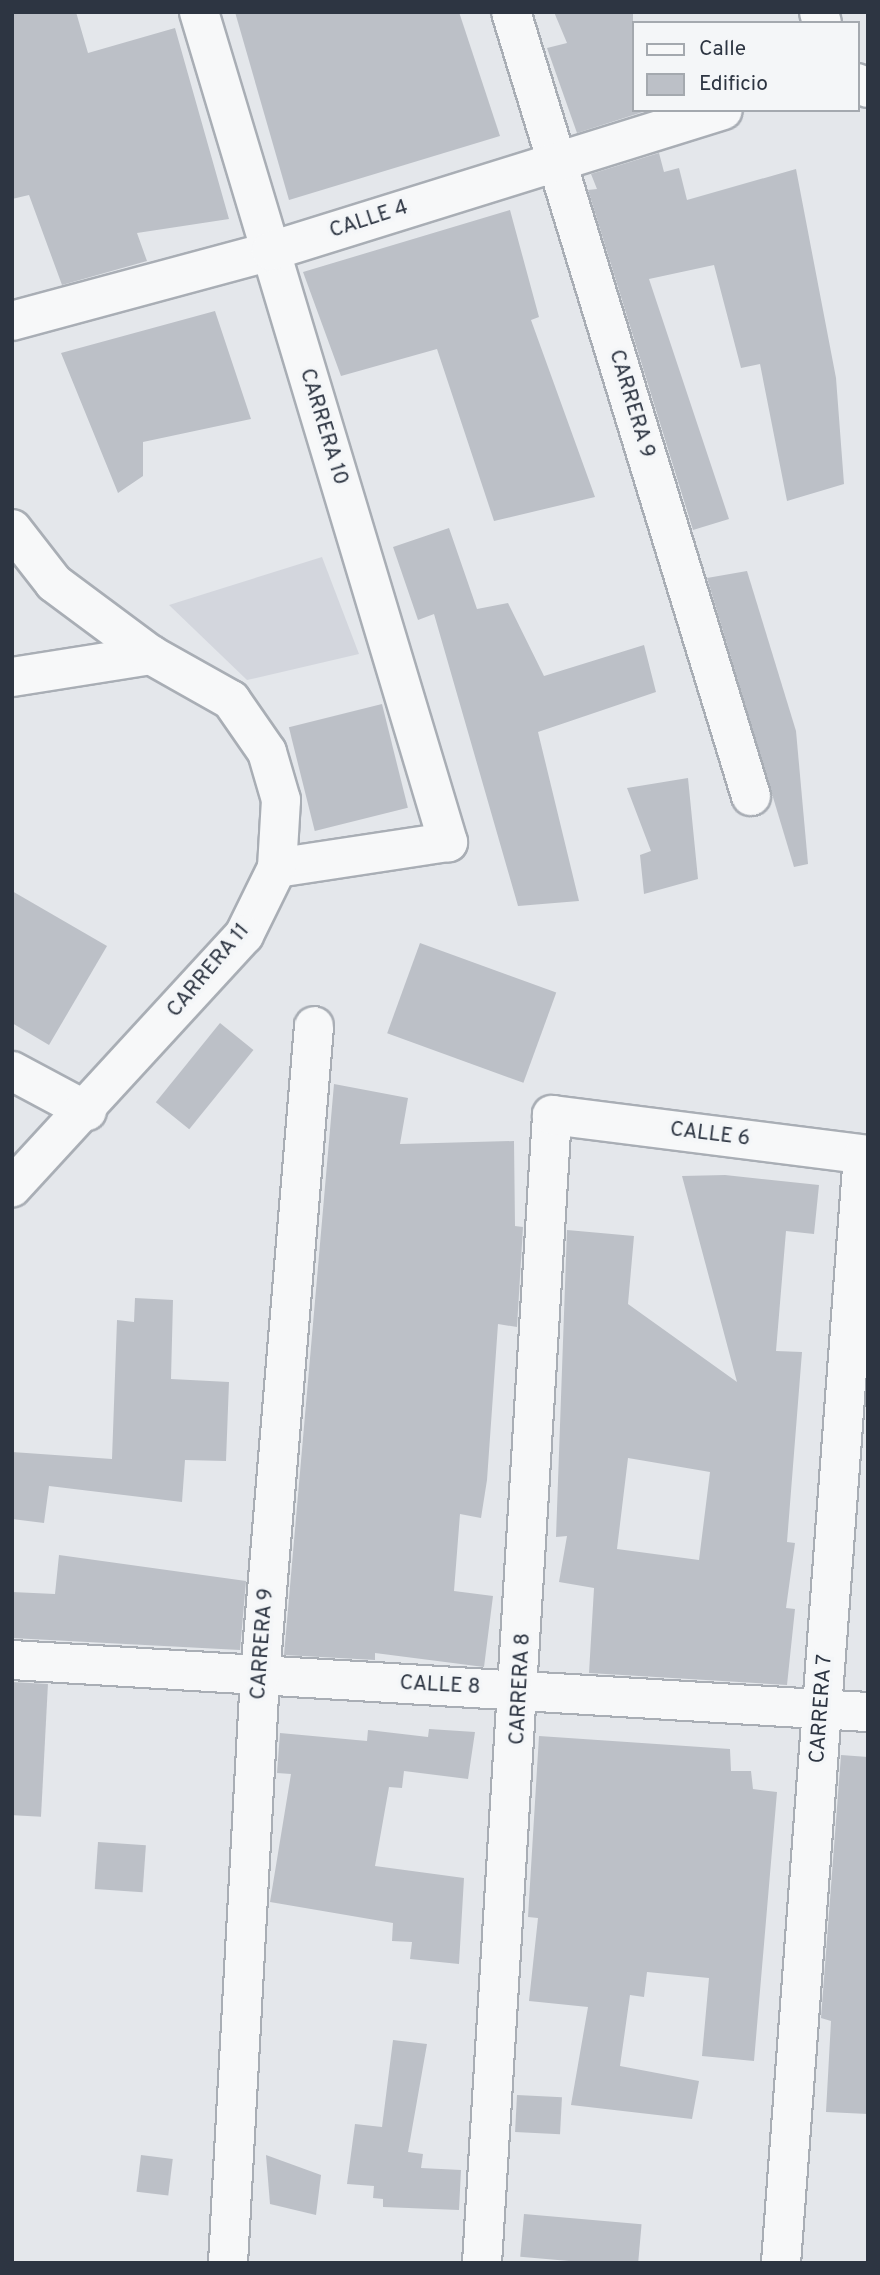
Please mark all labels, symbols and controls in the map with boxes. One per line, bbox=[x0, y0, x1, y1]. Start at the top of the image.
legend bbox=[632, 21, 859, 112]
text: Calle bbox=[699, 36, 746, 63]
text: Edificio bbox=[699, 71, 768, 98]
street label: CALLE 4 bbox=[327, 195, 411, 245]
street label: CARRERA 9 bbox=[602, 347, 660, 461]
street label: CARRERA 10 bbox=[293, 365, 353, 489]
street label: CARRERA 11 bbox=[162, 919, 256, 1023]
street label: CALLE 6 bbox=[668, 1118, 752, 1152]
street label: CARRERA 9 bbox=[247, 1587, 279, 1701]
street label: CARRERA 8 bbox=[505, 1632, 537, 1746]
street label: CARRERA 7 bbox=[806, 1653, 838, 1765]
street label: CALLE 8 bbox=[399, 1671, 481, 1701]

